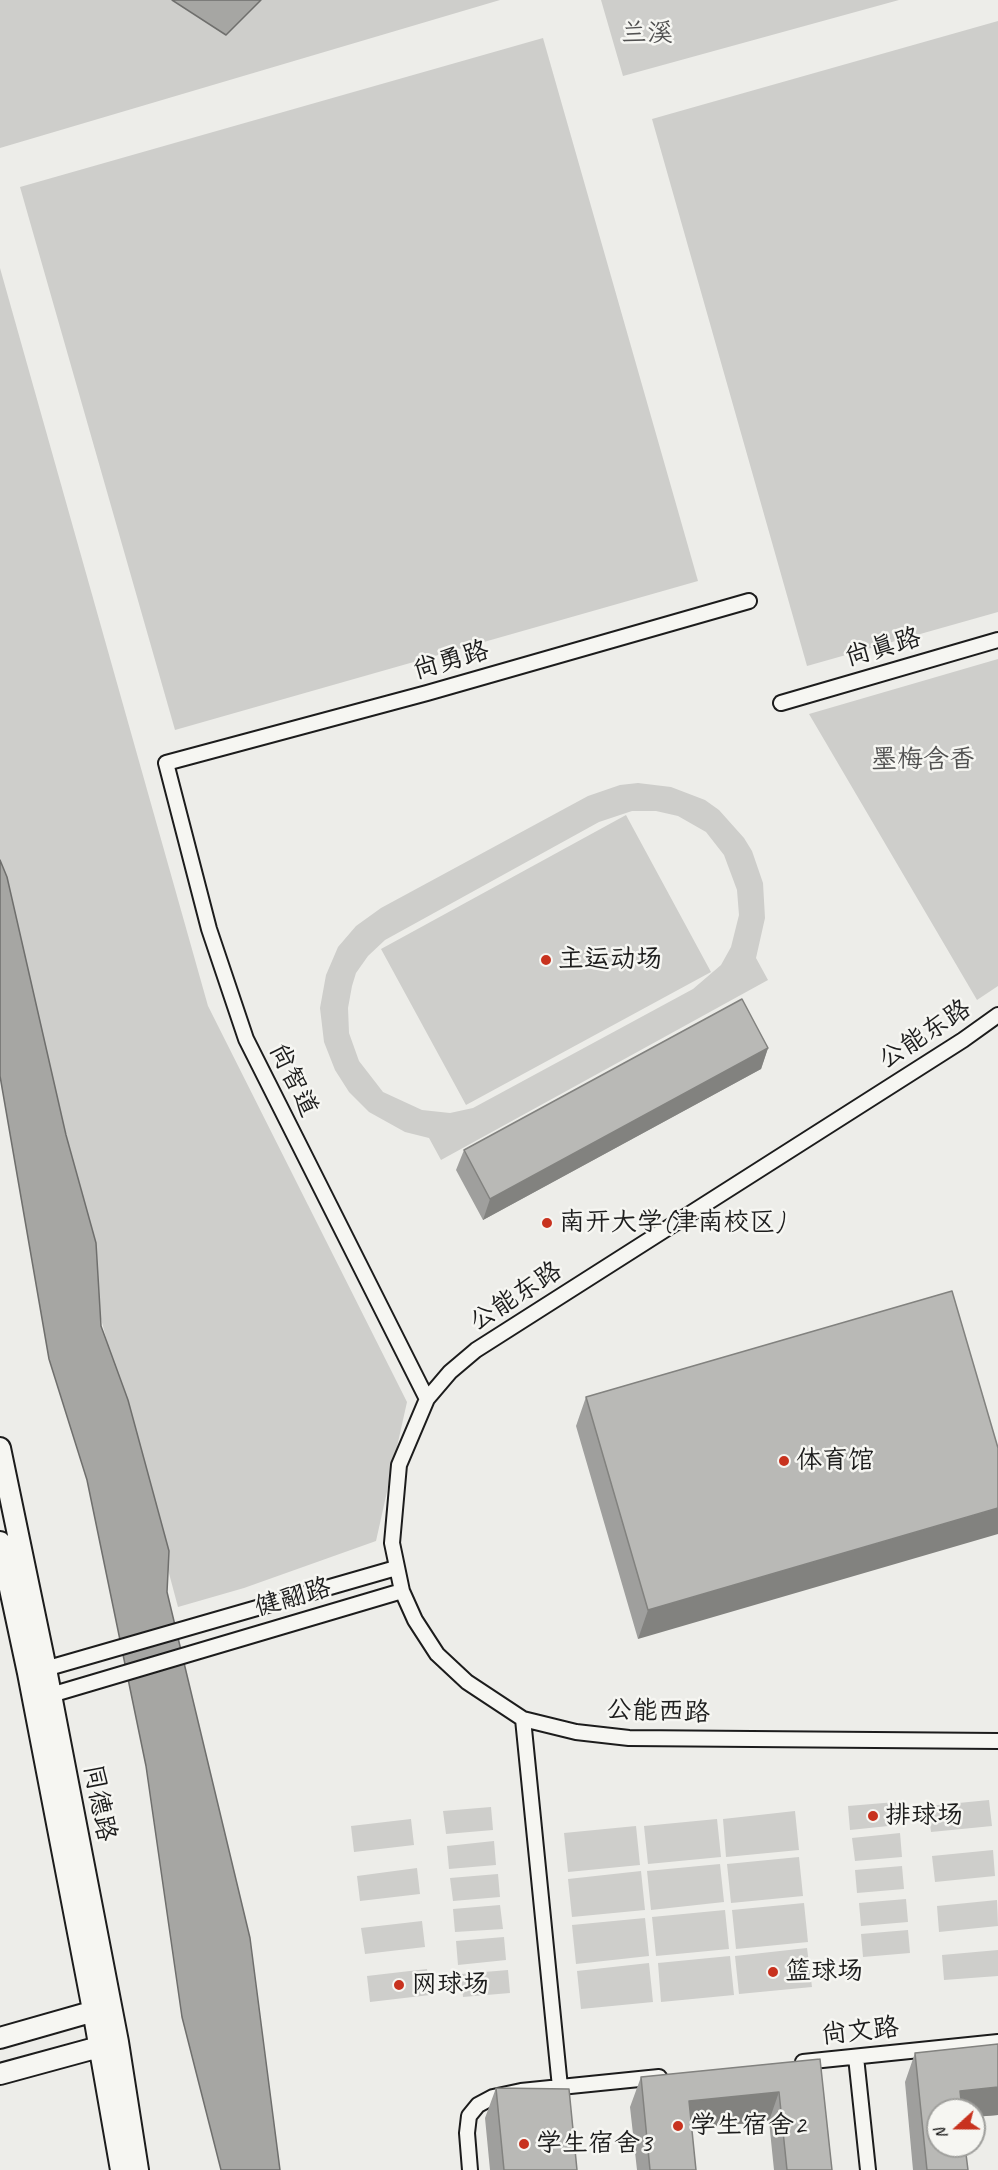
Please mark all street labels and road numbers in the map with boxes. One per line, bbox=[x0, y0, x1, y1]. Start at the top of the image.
street label: 尚真路 bbox=[841, 622, 925, 674]
street label: 尚勇路 bbox=[409, 635, 493, 687]
street label: 公能东路 bbox=[873, 994, 977, 1076]
street label: 尚智道 bbox=[262, 1038, 324, 1122]
street label: 公能东路 bbox=[464, 1256, 568, 1338]
street label: 健翮路 bbox=[251, 1572, 335, 1624]
street label: 公能西路 bbox=[605, 1695, 711, 1729]
street label: 同德路 bbox=[76, 1762, 122, 1844]
street label: 尚文路 bbox=[820, 2012, 900, 2052]

